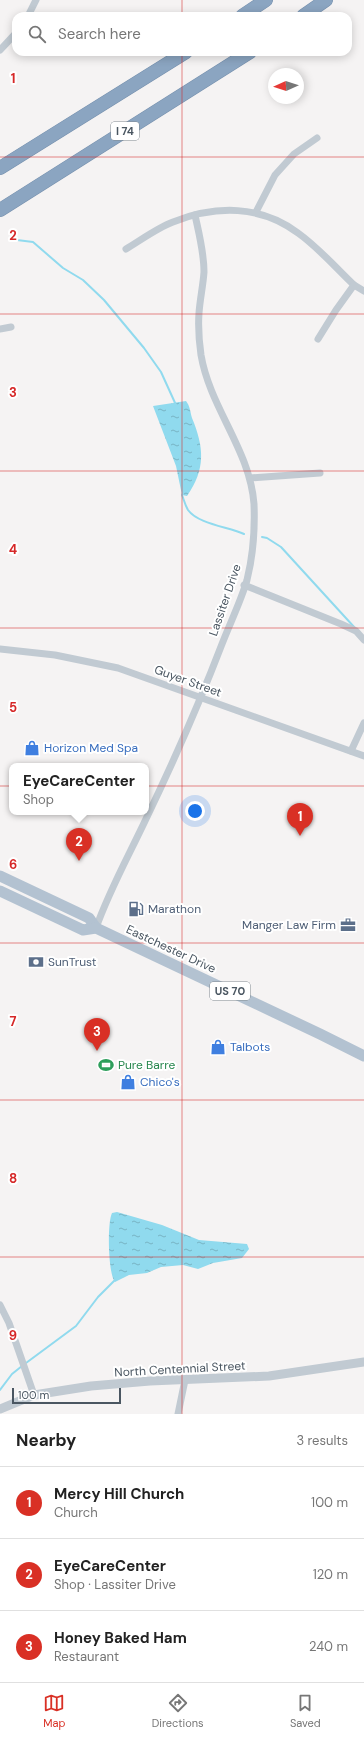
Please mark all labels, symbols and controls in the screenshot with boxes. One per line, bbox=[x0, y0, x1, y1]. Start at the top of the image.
search box bbox=[12, 12, 352, 56]
icon: search bbox=[26, 23, 48, 45]
text: Search here bbox=[58, 24, 141, 44]
north arrow bbox=[268, 68, 304, 104]
text: 1 bbox=[11, 70, 15, 87]
road number: I 74 bbox=[111, 122, 139, 140]
text: 2 bbox=[9, 227, 17, 244]
text: 3 bbox=[9, 384, 17, 401]
text: 4 bbox=[9, 541, 17, 558]
street label: Lassiter Drive bbox=[205, 562, 245, 638]
street label: Guyer Street bbox=[152, 661, 224, 701]
text: 5 bbox=[9, 699, 17, 716]
shop icon: Horizon Med Spa bbox=[23, 739, 41, 757]
place label: Horizon Med Spa bbox=[44, 740, 138, 756]
popup bbox=[9, 763, 149, 815]
text: EyeCareCenter bbox=[23, 771, 135, 791]
text: Shop bbox=[23, 791, 54, 808]
your location bbox=[185, 801, 205, 821]
pin: 1 bbox=[287, 803, 313, 836]
pin: 2 bbox=[66, 828, 92, 861]
text: 6 bbox=[9, 856, 17, 873]
fuel station icon: Marathon bbox=[127, 900, 145, 918]
place label: Marathon bbox=[148, 901, 201, 917]
office icon: Manger Law Firm bbox=[339, 916, 357, 934]
place label: Manger Law Firm bbox=[242, 917, 336, 933]
street label: Eastchester Drive bbox=[124, 921, 219, 977]
bank icon: SunTrust bbox=[27, 953, 45, 971]
place label: SunTrust bbox=[48, 954, 97, 970]
road number: US 70 bbox=[210, 982, 250, 1000]
text: 7 bbox=[10, 1013, 17, 1030]
pin: 3 bbox=[84, 1018, 110, 1051]
shop icon: Talbots bbox=[209, 1038, 227, 1056]
place label: Talbots bbox=[230, 1039, 270, 1055]
sports icon: Pure Barre bbox=[97, 1056, 115, 1074]
place label: Pure Barre bbox=[118, 1057, 175, 1073]
shop icon: Chico's bbox=[119, 1073, 137, 1091]
place label: Chico's bbox=[140, 1074, 180, 1090]
text: 8 bbox=[9, 1170, 17, 1187]
text: 9 bbox=[9, 1327, 17, 1344]
street label: North Centennial Street bbox=[114, 1358, 246, 1380]
scale bar bbox=[12, 1386, 121, 1405]
text: 100 m bbox=[18, 1388, 49, 1402]
text: Nearby bbox=[16, 1429, 76, 1451]
text: 3 results bbox=[296, 1432, 348, 1449]
text: Mercy Hill Church bbox=[54, 1484, 184, 1504]
text: 1 bbox=[27, 1494, 31, 1511]
text: 100 m bbox=[311, 1494, 348, 1511]
text: Church bbox=[54, 1504, 98, 1521]
text: EyeCareCenter bbox=[54, 1556, 166, 1576]
text: 2 bbox=[25, 1566, 33, 1583]
text: 120 m bbox=[313, 1566, 348, 1583]
text: Shop · Lassiter Drive bbox=[54, 1576, 176, 1593]
text: Honey Baked Ham bbox=[54, 1628, 187, 1648]
text: 3 bbox=[25, 1638, 33, 1655]
text: 240 m bbox=[309, 1638, 348, 1655]
text: Restaurant bbox=[54, 1648, 119, 1665]
tab: Map bbox=[43, 1692, 65, 1730]
tab: Directions bbox=[152, 1692, 204, 1730]
tab: Saved bbox=[290, 1692, 321, 1730]

